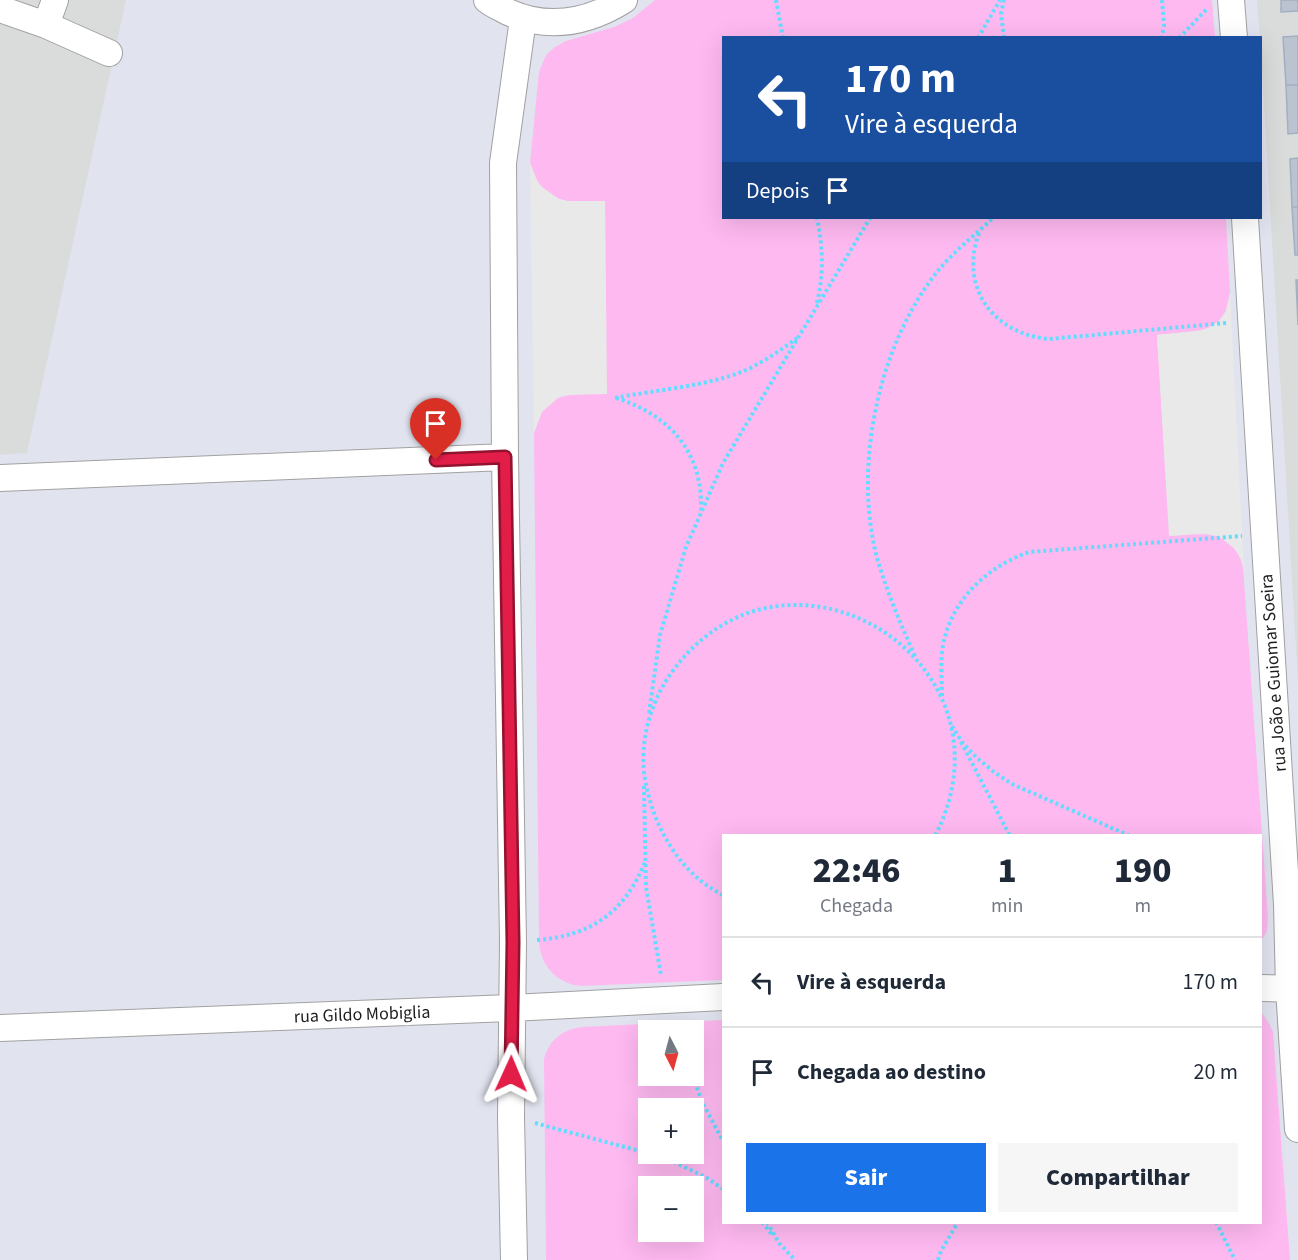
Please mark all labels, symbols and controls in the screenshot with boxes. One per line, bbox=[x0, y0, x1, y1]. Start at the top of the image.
text: 170 m bbox=[845, 49, 956, 109]
icon: left bbox=[746, 60, 824, 138]
text: Vire à esquerda bbox=[845, 105, 1018, 144]
icon: arrive bbox=[821, 174, 854, 207]
text: Depois bbox=[746, 175, 809, 207]
pin bbox=[410, 398, 461, 460]
icon: arrive bbox=[419, 407, 452, 440]
street label: rua João e Guiomar Soeira bbox=[1254, 573, 1293, 773]
text: 22:46 bbox=[812, 845, 901, 896]
text: 1 bbox=[998, 845, 1017, 896]
text: 190 bbox=[1114, 845, 1172, 896]
text: Chegada bbox=[820, 892, 893, 920]
text: min bbox=[991, 892, 1023, 920]
text: m bbox=[1134, 892, 1151, 920]
icon: left bbox=[746, 966, 779, 999]
text: Vire à esquerda bbox=[797, 966, 946, 998]
text: 170 m bbox=[1183, 966, 1238, 998]
street label: rua Gildo Mobiglia bbox=[293, 1000, 431, 1029]
north arrow bbox=[638, 1020, 704, 1086]
map controls bbox=[638, 1020, 704, 1242]
position arrow bbox=[479, 1042, 543, 1106]
icon: arrive bbox=[746, 1056, 779, 1089]
text: Chegada ao destino bbox=[797, 1056, 986, 1088]
text: 20 m bbox=[1193, 1056, 1238, 1088]
button: + bbox=[638, 1098, 704, 1164]
button: Sair bbox=[746, 1143, 986, 1212]
button: Compartilhar bbox=[998, 1143, 1238, 1212]
button: − bbox=[638, 1176, 704, 1242]

